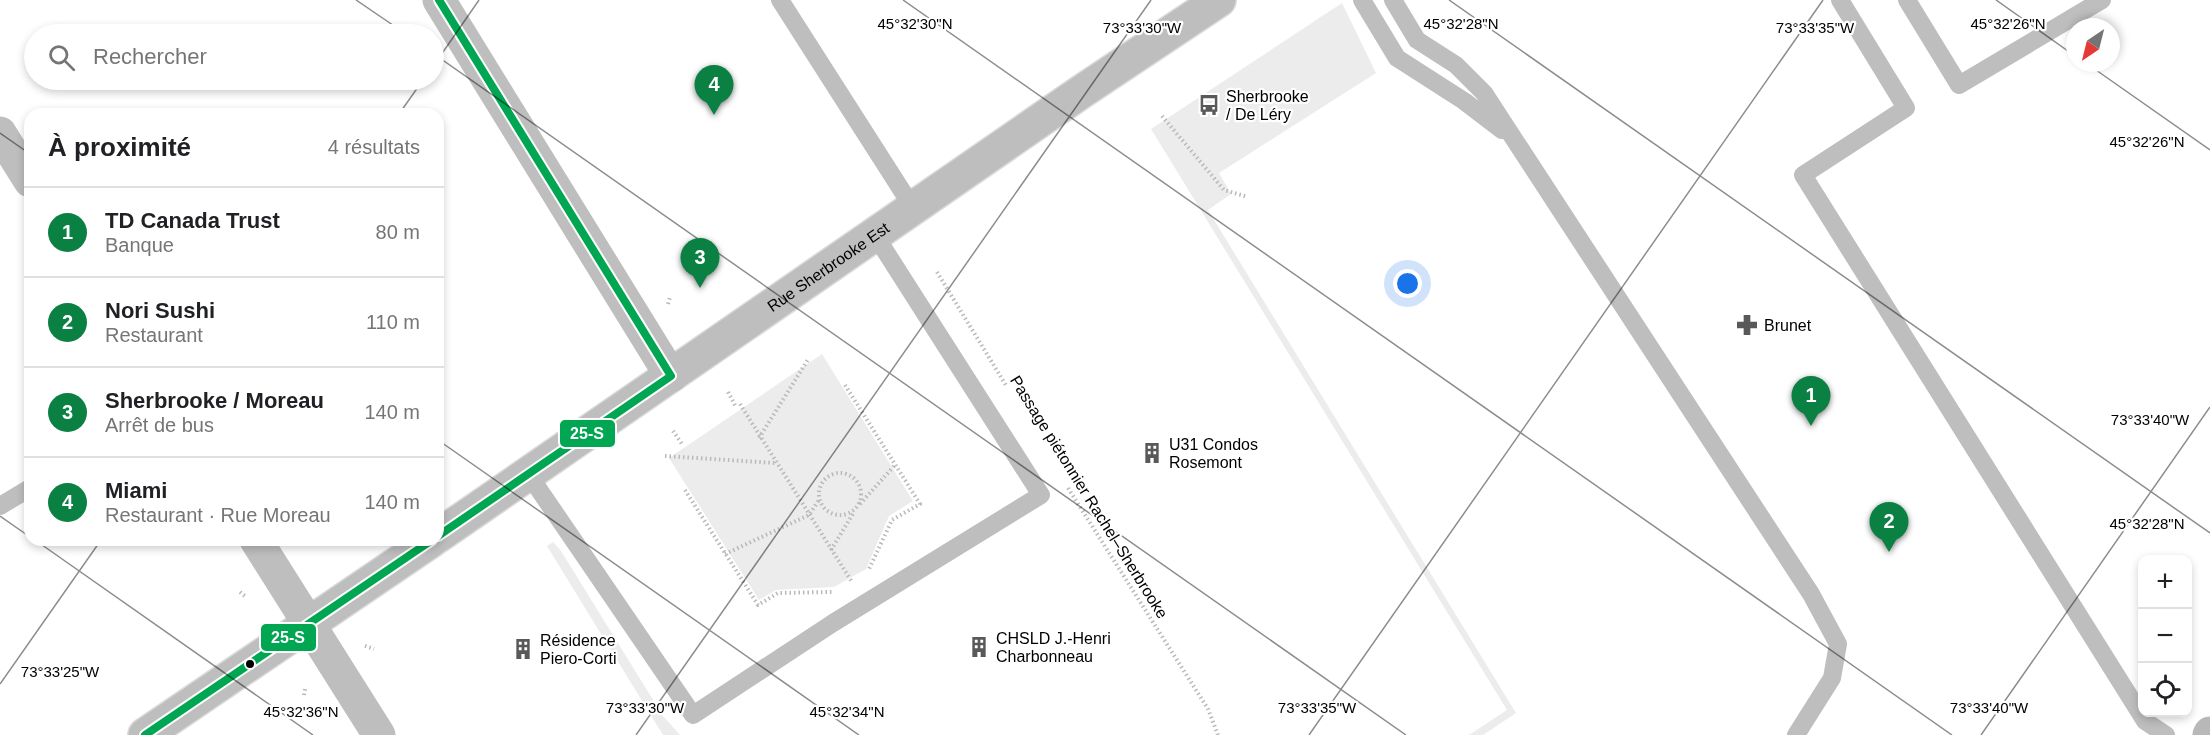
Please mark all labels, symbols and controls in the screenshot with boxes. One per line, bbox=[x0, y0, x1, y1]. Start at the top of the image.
text: 45°32'30"N bbox=[877, 15, 953, 32]
text: 45°32'28"N bbox=[1423, 15, 1499, 32]
text: 45°32'26"N bbox=[1970, 15, 2046, 32]
north arrow bbox=[2066, 18, 2120, 72]
text: 73°33'30"W bbox=[1103, 19, 1182, 36]
text: 73°33'35"W bbox=[1776, 19, 1855, 36]
search box bbox=[24, 24, 444, 90]
icon: search bbox=[45, 41, 78, 74]
text: Rechercher bbox=[93, 44, 207, 69]
pin: 4 bbox=[694, 66, 734, 115]
place label: Sherbrooke / De Léry bbox=[1226, 88, 1309, 123]
bus stop icon: Sherbrooke / De Léry bbox=[1197, 93, 1221, 117]
text: À proximité bbox=[48, 132, 191, 162]
text: 45°32'26"N bbox=[2109, 133, 2185, 150]
text: 4 résultats bbox=[328, 136, 420, 158]
text: TD Canada Trust bbox=[105, 208, 280, 233]
street label: Rue Sherbrooke Est bbox=[764, 218, 893, 315]
text: 1 bbox=[62, 221, 73, 243]
text: 80 m bbox=[376, 221, 420, 243]
text: Banque bbox=[105, 234, 174, 256]
pin: 3 bbox=[680, 238, 720, 288]
your location bbox=[1393, 269, 1422, 298]
text: Nori Sushi bbox=[105, 298, 215, 323]
text: 2 bbox=[62, 311, 73, 333]
text: 110 m bbox=[366, 311, 420, 333]
pharmacy icon: Brunet bbox=[1735, 313, 1759, 337]
place label: Brunet bbox=[1764, 317, 1812, 334]
text: Restaurant bbox=[105, 324, 203, 346]
street label: Passage piétonnier Rachel–Sherbrooke bbox=[1007, 373, 1171, 622]
pin: 1 bbox=[1792, 376, 1830, 426]
text: Sherbrooke / Moreau bbox=[105, 388, 324, 413]
text: 3 bbox=[62, 401, 73, 423]
text: 140 m bbox=[364, 401, 420, 423]
text: 73°33'40"W bbox=[2111, 411, 2190, 428]
text: Arrêt de bus bbox=[105, 414, 214, 436]
line badge: 25-S bbox=[559, 419, 616, 448]
text: 25-S bbox=[570, 425, 604, 442]
place label: U31 Condos Rosemont bbox=[1169, 436, 1258, 471]
building icon: U31 Condos Rosemont bbox=[1140, 441, 1164, 465]
text: Miami bbox=[105, 478, 167, 503]
text: 4 bbox=[62, 491, 73, 513]
text: 140 m bbox=[364, 491, 420, 513]
pin: 2 bbox=[1870, 502, 1908, 552]
text: Restaurant · Rue Moreau bbox=[105, 504, 331, 526]
text: 45°32'28"N bbox=[2109, 515, 2185, 532]
map controls bbox=[2138, 555, 2192, 717]
button: + bbox=[2138, 555, 2192, 609]
button: − bbox=[2138, 609, 2192, 663]
line badge: 25-S bbox=[260, 623, 317, 652]
text: 25-S bbox=[271, 629, 305, 646]
place label: CHSLD J.-Henri Charbonneau bbox=[996, 630, 1111, 665]
place label: Résidence Piero-Corti bbox=[540, 632, 616, 667]
building icon: CHSLD J.-Henri Charbonneau bbox=[967, 635, 991, 659]
building icon: Résidence Piero-Corti bbox=[511, 637, 535, 661]
unlabelled marker bbox=[244, 658, 256, 670]
text: 73°33'25"W bbox=[21, 663, 100, 680]
button: locate bbox=[2138, 663, 2192, 717]
text: 73°33'30"W bbox=[606, 699, 685, 716]
text: 73°33'35"W bbox=[1278, 699, 1357, 716]
text: 73°33'40"W bbox=[1950, 699, 2029, 716]
text: 45°32'36"N bbox=[263, 703, 339, 720]
text: 45°32'34"N bbox=[809, 703, 885, 720]

